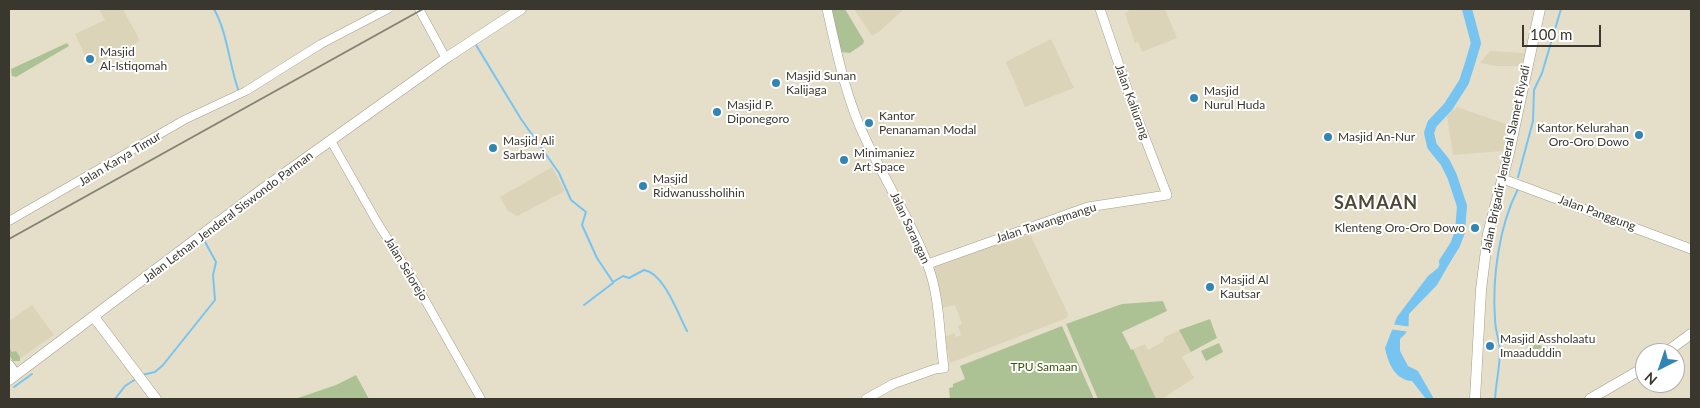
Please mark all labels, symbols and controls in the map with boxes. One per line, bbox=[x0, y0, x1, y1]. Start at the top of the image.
scale bar bbox=[1525, 15, 1604, 47]
text: 100 m bbox=[1530, 25, 1572, 43]
place label: Masjid Al-Istiqomah bbox=[100, 45, 167, 73]
marker: Masjid Al-Istiqomah bbox=[84, 53, 96, 65]
street label: Jalan Kaliurang bbox=[1112, 63, 1152, 141]
street label: Jalan Brigadir Jenderal Slamet Riyadi bbox=[1479, 64, 1533, 254]
place label: Masjid Sunan Kalijaga bbox=[786, 69, 856, 97]
marker: Masjid Sunan Kalijaga bbox=[770, 77, 782, 89]
place label: Masjid Nurul Huda bbox=[1204, 84, 1265, 112]
marker: Masjid Nurul Huda bbox=[1188, 92, 1200, 104]
place label: Masjid P. Diponegoro bbox=[727, 98, 789, 126]
marker: Masjid P. Diponegoro bbox=[711, 106, 723, 118]
place label: Kantor Penanaman Modal bbox=[879, 109, 976, 137]
marker: Kantor Penanaman Modal bbox=[863, 117, 875, 129]
place label: Kantor Kelurahan Oro-Oro Dowo bbox=[1537, 121, 1629, 149]
street label: Jalan Karya Timur bbox=[76, 129, 164, 189]
marker: Kantor Kelurahan Oro-Oro Dowo bbox=[1633, 129, 1645, 141]
place label: Masjid An-Nur bbox=[1338, 130, 1415, 144]
marker: Masjid An-Nur bbox=[1322, 131, 1334, 143]
place label: Masjid Ali Sarbawi bbox=[503, 134, 554, 162]
marker: Masjid Ali Sarbawi bbox=[487, 142, 499, 154]
place label: Minimaniez Art Space bbox=[854, 146, 915, 174]
street label: Jalan Letnan Jenderal Siswondo Parman bbox=[140, 148, 316, 286]
marker: Minimaniez Art Space bbox=[838, 154, 850, 166]
place label: Masjid Ridwanussholihin bbox=[653, 172, 745, 200]
marker: Masjid Ridwanussholihin bbox=[637, 180, 649, 192]
street label: Jalan Sarangan bbox=[887, 190, 933, 266]
district label: SAMAAN bbox=[1333, 192, 1419, 214]
street label: Jalan Panggung bbox=[1556, 192, 1638, 234]
street label: Jalan Tawangmangu bbox=[994, 200, 1098, 246]
place label: Klenteng Oro-Oro Dowo bbox=[1334, 221, 1465, 235]
marker: Klenteng Oro-Oro Dowo bbox=[1469, 222, 1481, 234]
street label: Jalan Selorejo bbox=[381, 234, 431, 304]
place label: Masjid Al Kautsar bbox=[1220, 273, 1269, 301]
marker: Masjid Al Kautsar bbox=[1204, 281, 1216, 293]
place label: Masjid Assholaatu Imaaduddin bbox=[1500, 332, 1595, 360]
marker: Masjid Assholaatu Imaaduddin bbox=[1484, 340, 1496, 352]
north arrow bbox=[1635, 343, 1685, 393]
park label: TPU Samaan bbox=[1010, 360, 1078, 374]
text: N bbox=[1641, 369, 1660, 389]

